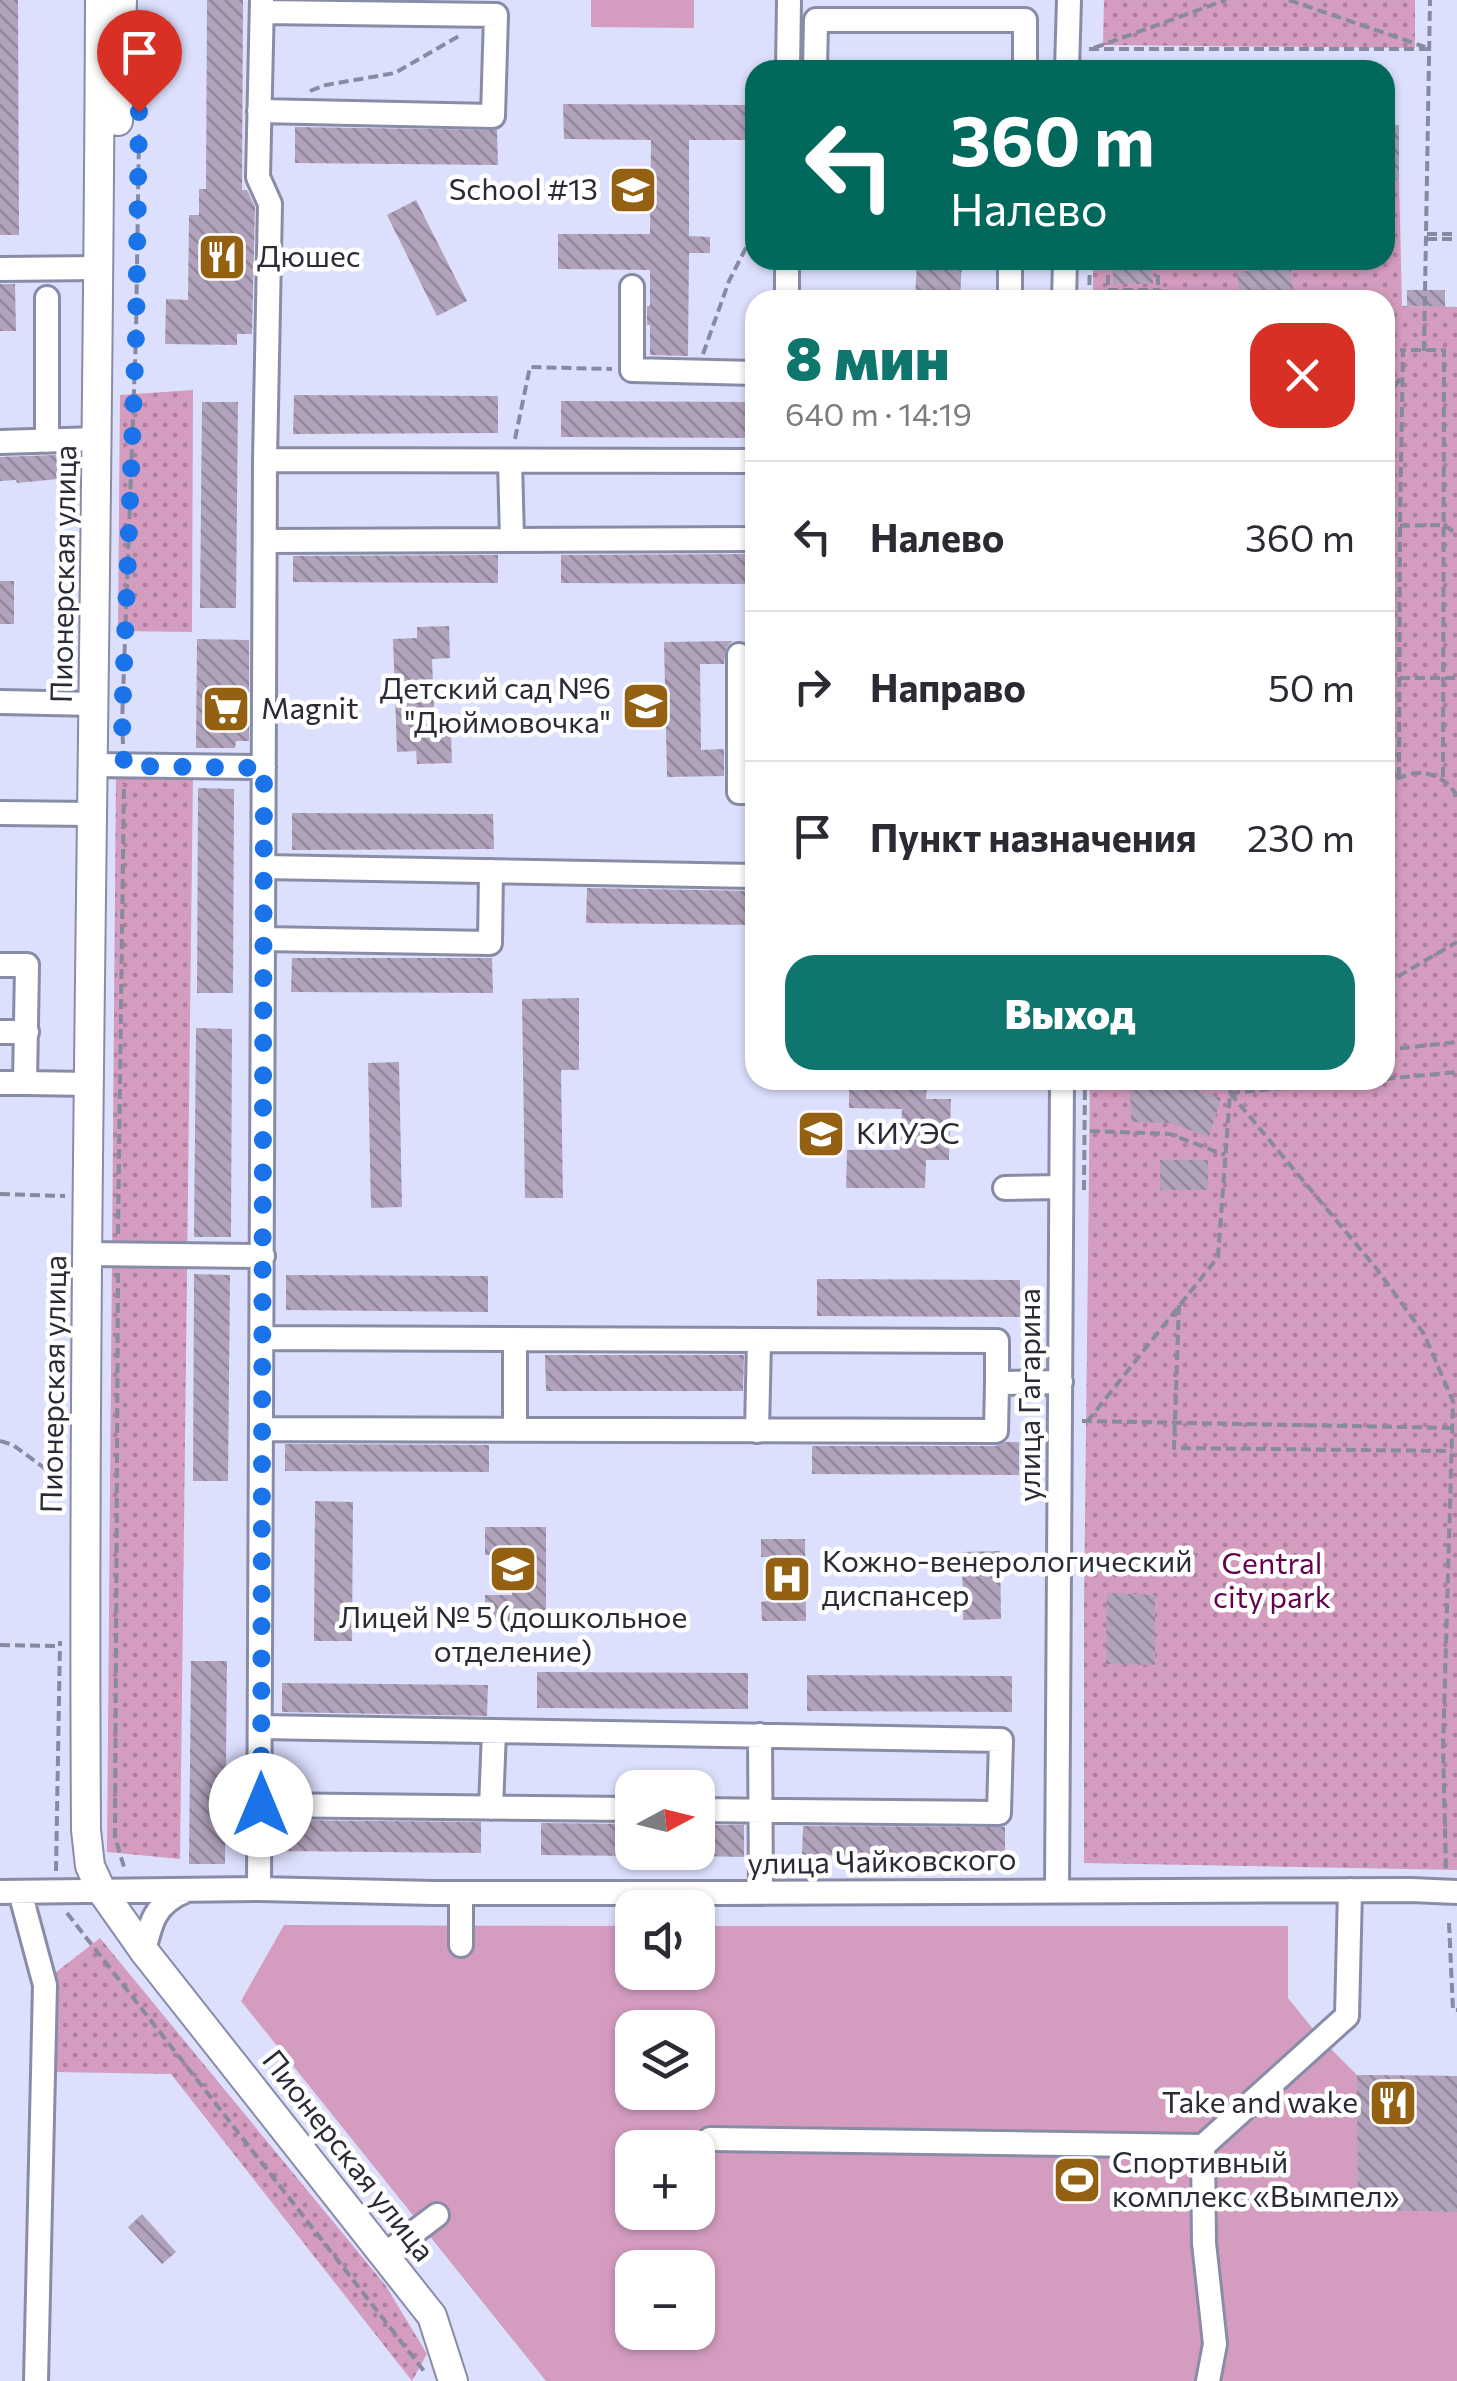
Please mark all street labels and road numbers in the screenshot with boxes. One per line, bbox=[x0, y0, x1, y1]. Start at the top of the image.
street label: Пионерская улица bbox=[41, 445, 82, 703]
street label: Пионерская улица bbox=[31, 1255, 72, 1513]
street label: улица Гагарина bbox=[1009, 1288, 1046, 1502]
street label: улица Чайковского bbox=[747, 1839, 1017, 1880]
street label: Пионерская улица bbox=[256, 2041, 444, 2267]

